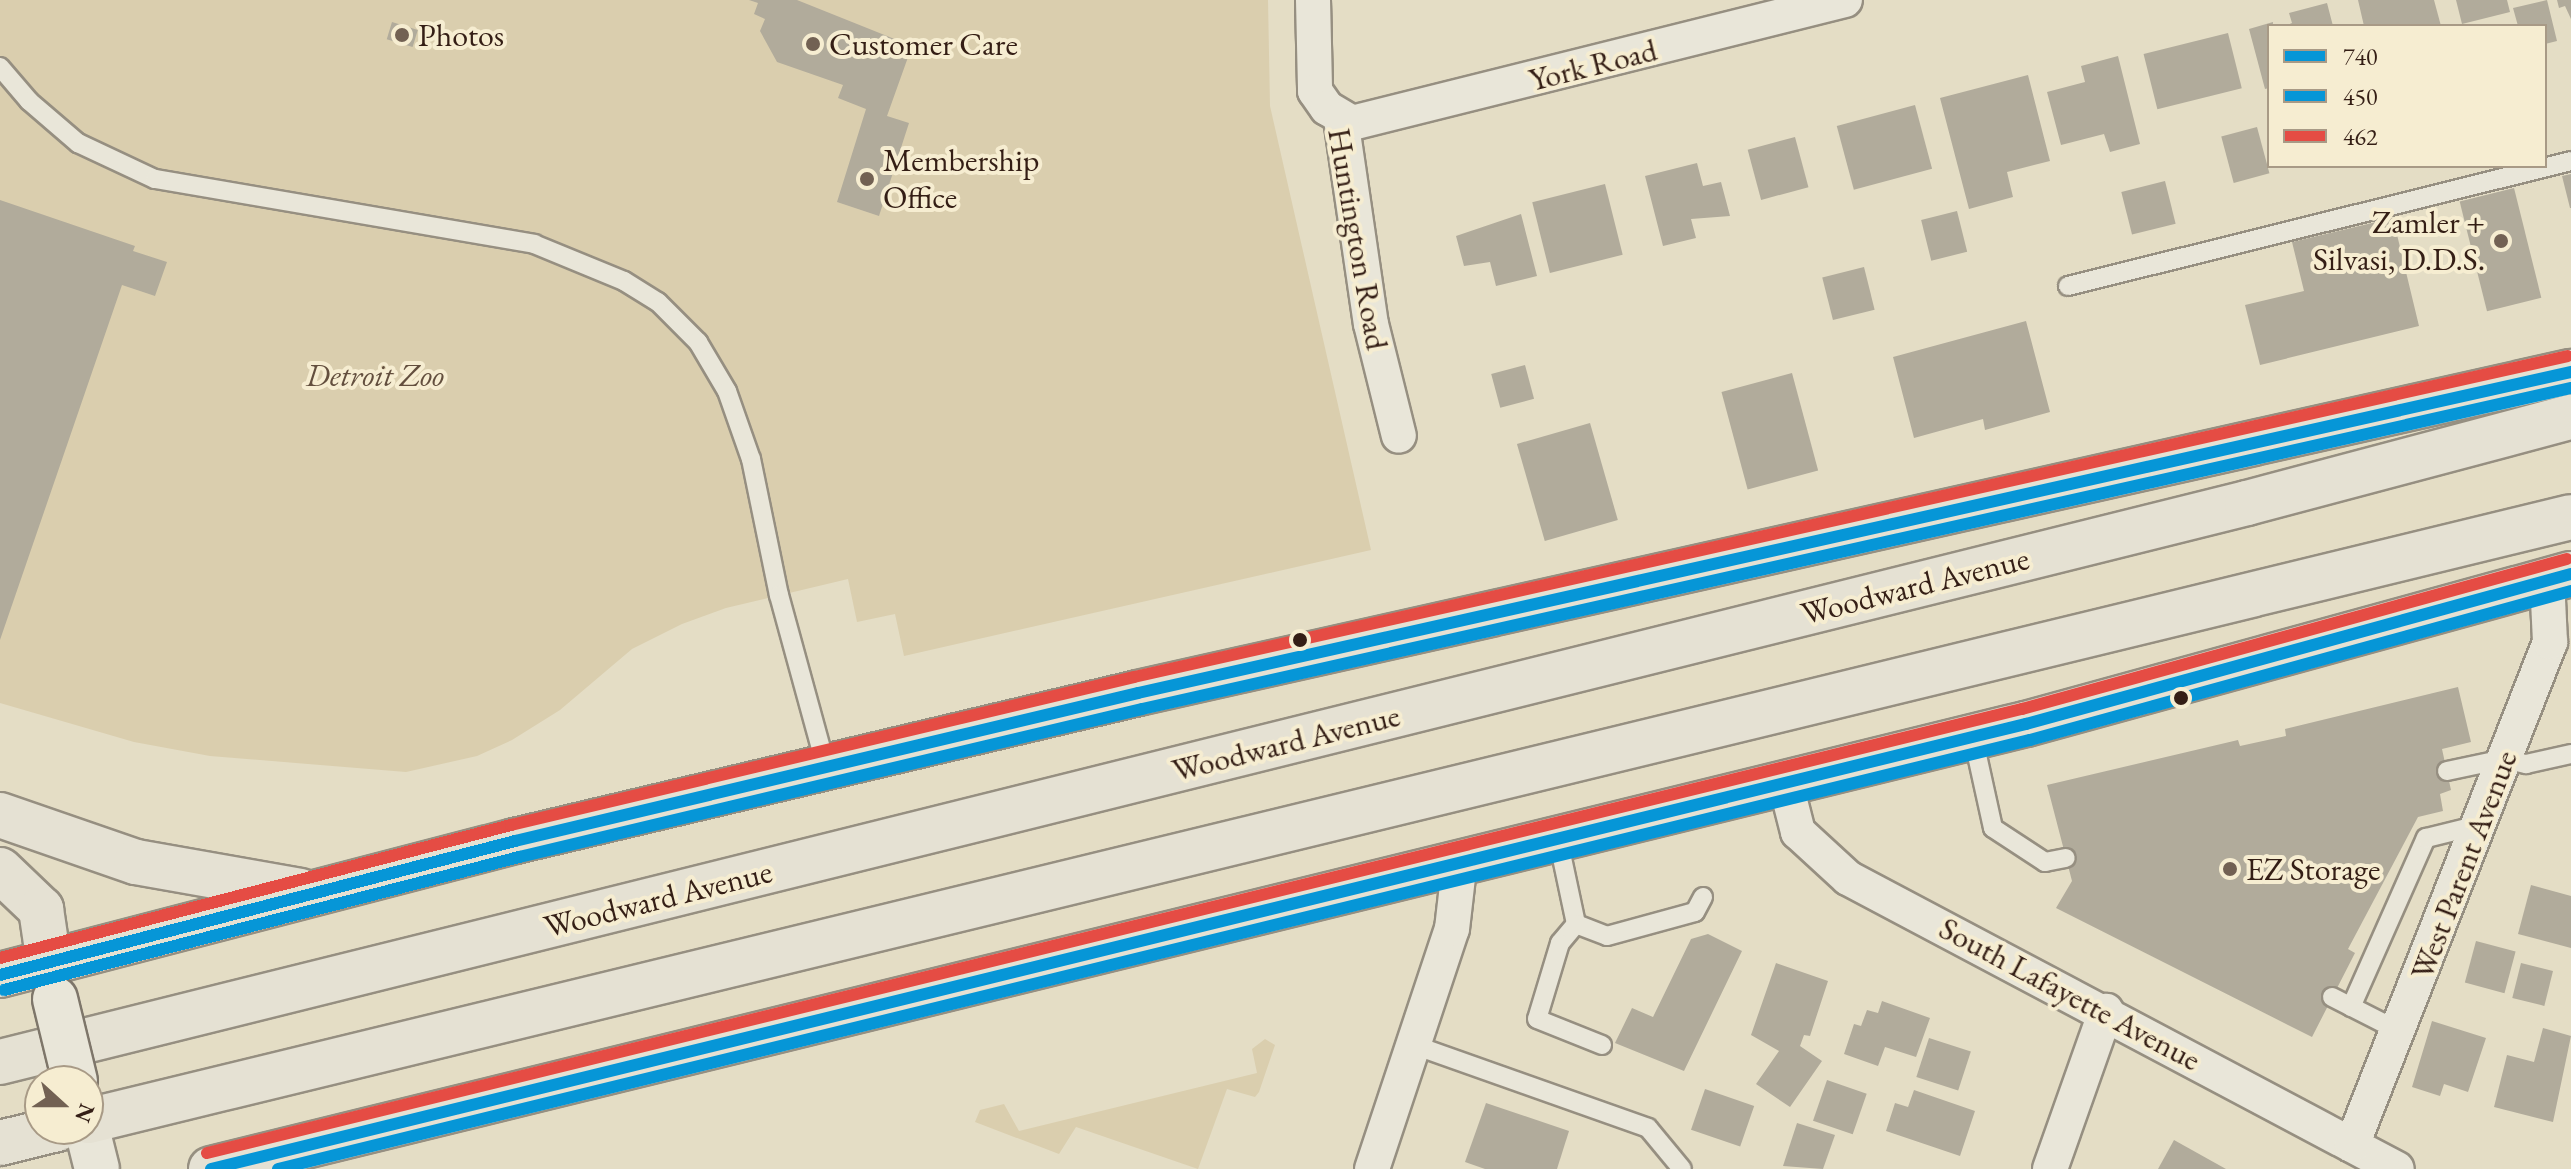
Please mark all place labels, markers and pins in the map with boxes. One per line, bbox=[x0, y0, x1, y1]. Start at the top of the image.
place label: Photos bbox=[418, 16, 504, 54]
place label: Customer Care bbox=[829, 25, 1018, 63]
marker: Photos bbox=[393, 26, 411, 44]
marker: Customer Care bbox=[804, 35, 822, 53]
place label: Membership Office bbox=[883, 142, 1039, 217]
marker: Membership Office bbox=[858, 170, 876, 188]
place label: Zamler + Silvasi, D.D.S. bbox=[2313, 204, 2485, 279]
marker: Zamler + Silvasi, D.D.S. bbox=[2492, 232, 2510, 250]
unlabelled marker bbox=[1292, 632, 1308, 648]
unlabelled marker bbox=[2173, 690, 2189, 706]
place label: EZ Storage bbox=[2246, 850, 2380, 888]
marker: EZ Storage bbox=[2221, 860, 2239, 878]

